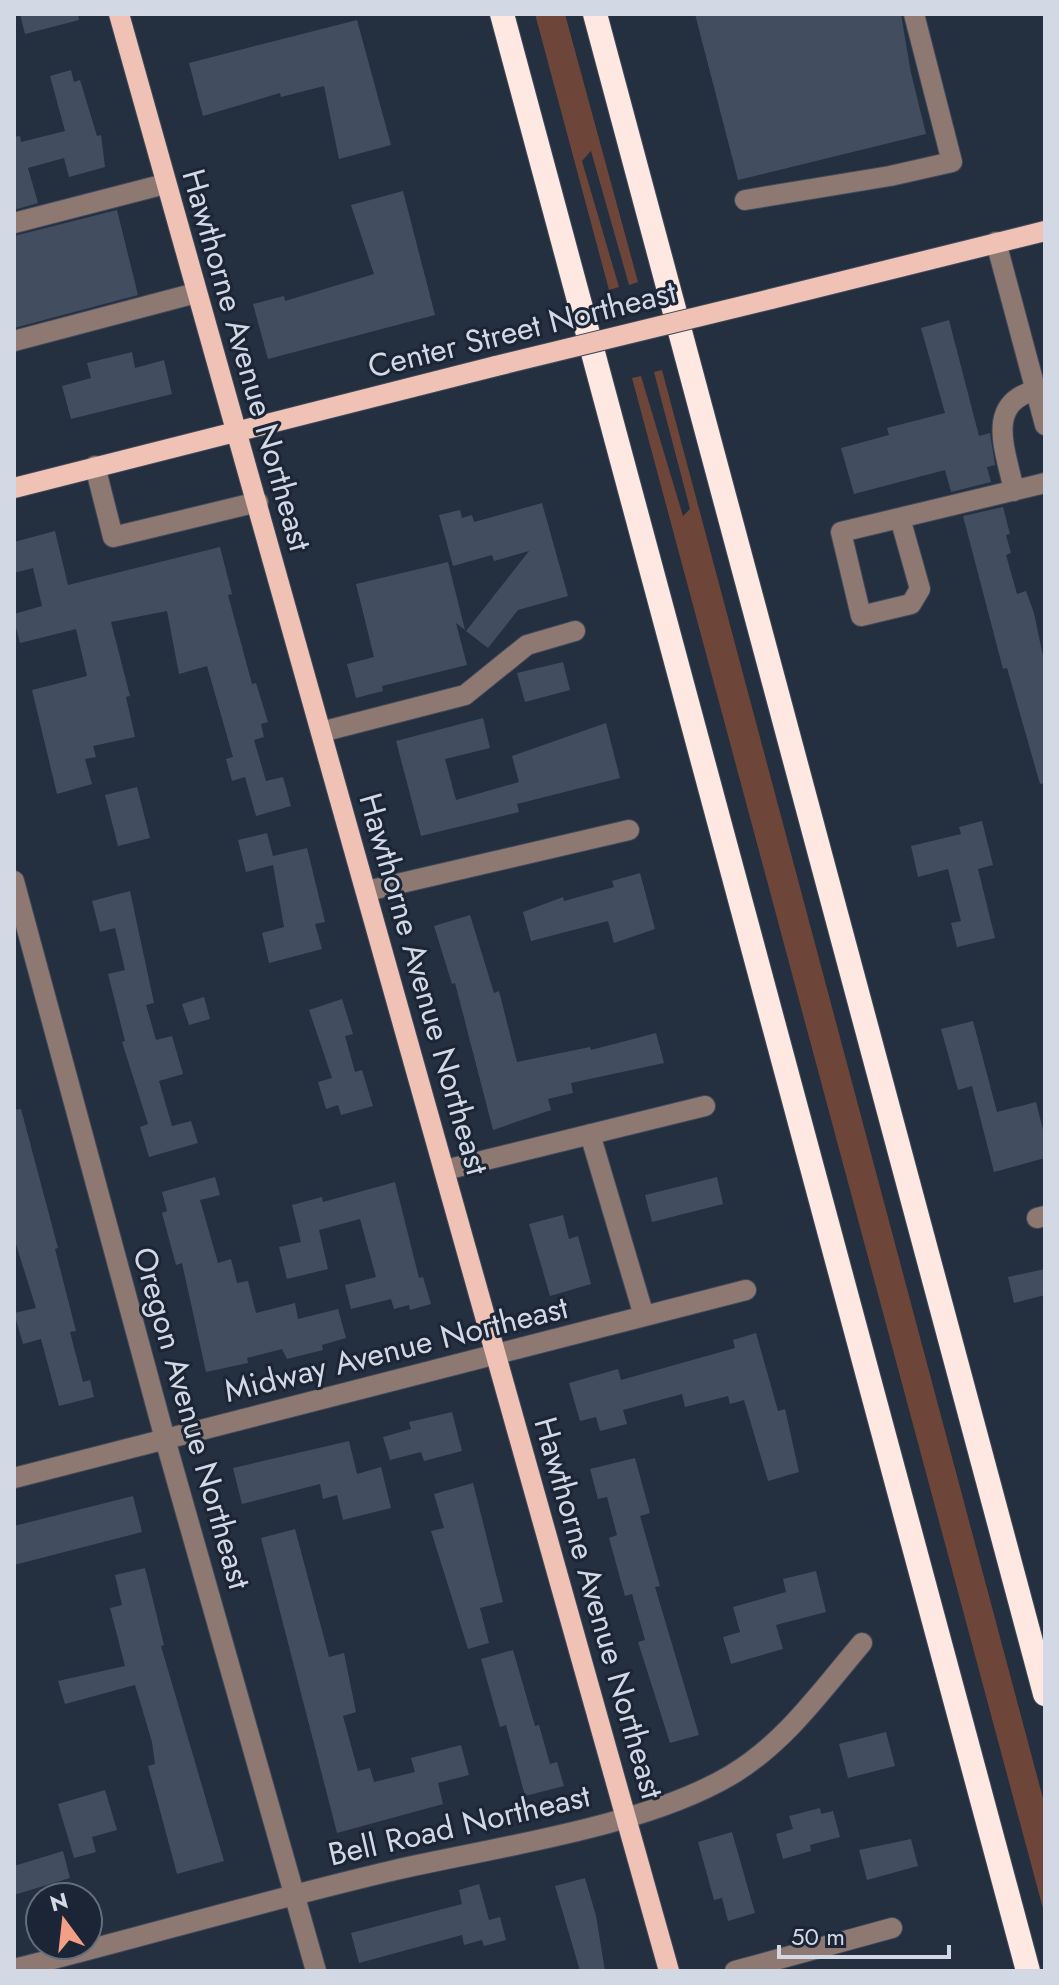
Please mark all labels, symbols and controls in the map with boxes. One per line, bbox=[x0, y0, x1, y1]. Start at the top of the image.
street label: Hawthorne Avenue Northeast bbox=[170, 164, 324, 557]
street label: Center Street Northeast bbox=[363, 268, 681, 390]
street label: Hawthorne Avenue Northeast bbox=[347, 788, 501, 1181]
street label: Oregon Avenue Northeast bbox=[121, 1242, 263, 1595]
street label: Midway Avenue Northeast bbox=[219, 1284, 573, 1414]
street label: Hawthorne Avenue Northeast bbox=[522, 1412, 676, 1805]
street label: Bell Road Northeast bbox=[324, 1772, 595, 1877]
north arrow bbox=[24, 1881, 104, 1961]
text: N bbox=[46, 1884, 71, 1919]
scale bar bbox=[779, 1909, 949, 1959]
text: 50 m bbox=[791, 1919, 845, 1954]

